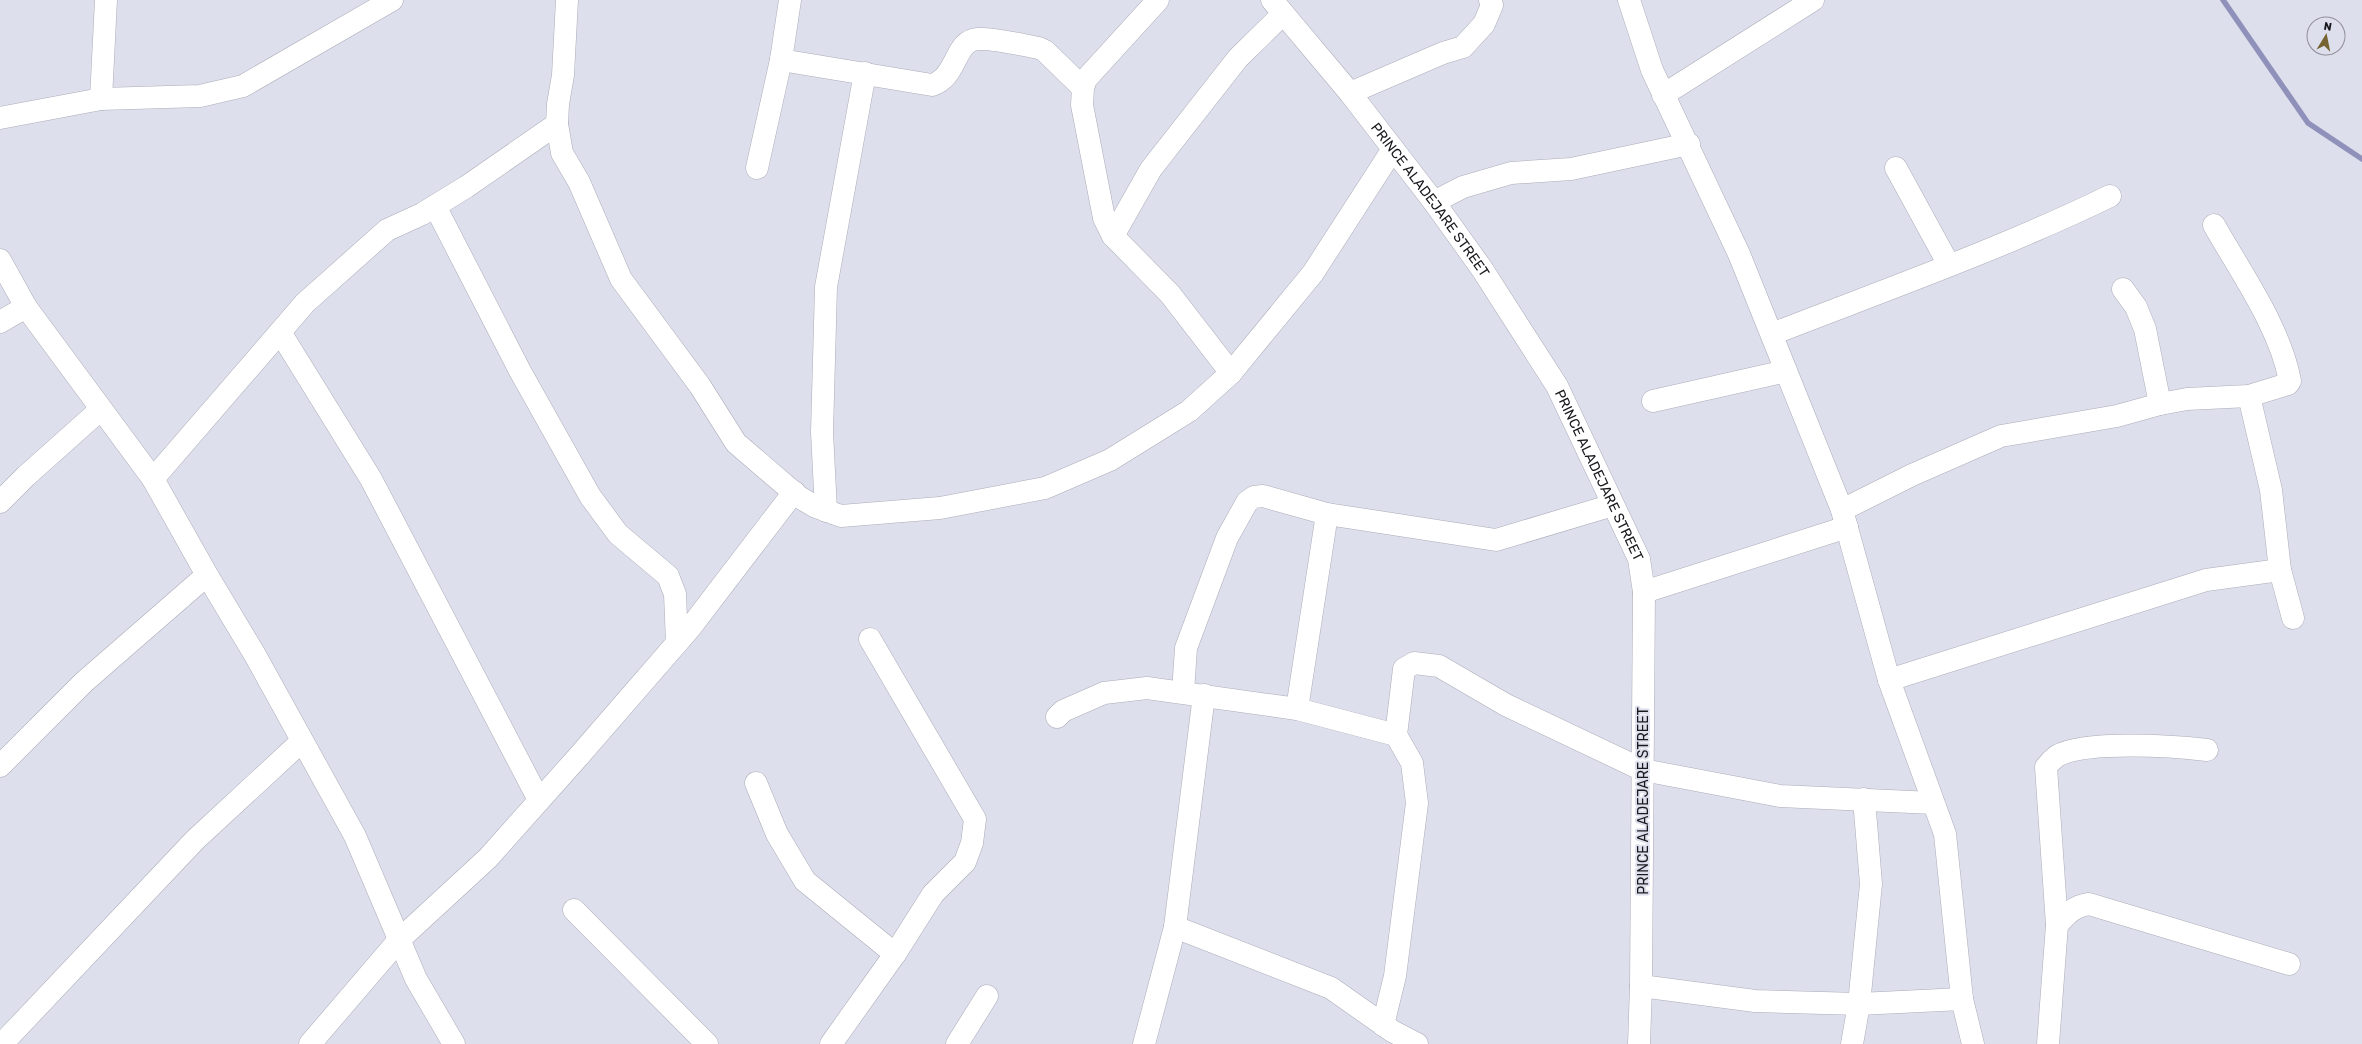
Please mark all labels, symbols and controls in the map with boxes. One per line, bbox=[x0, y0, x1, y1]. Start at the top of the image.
north arrow bbox=[2306, 16, 2346, 56]
text: N bbox=[2323, 20, 2333, 34]
street label: PRINCE ALADEJARE STREET bbox=[1368, 119, 1493, 280]
street label: PRINCE ALADEJARE STREET bbox=[1551, 387, 1647, 564]
street label: PRINCE ALADEJARE STREET bbox=[1635, 707, 1652, 895]

